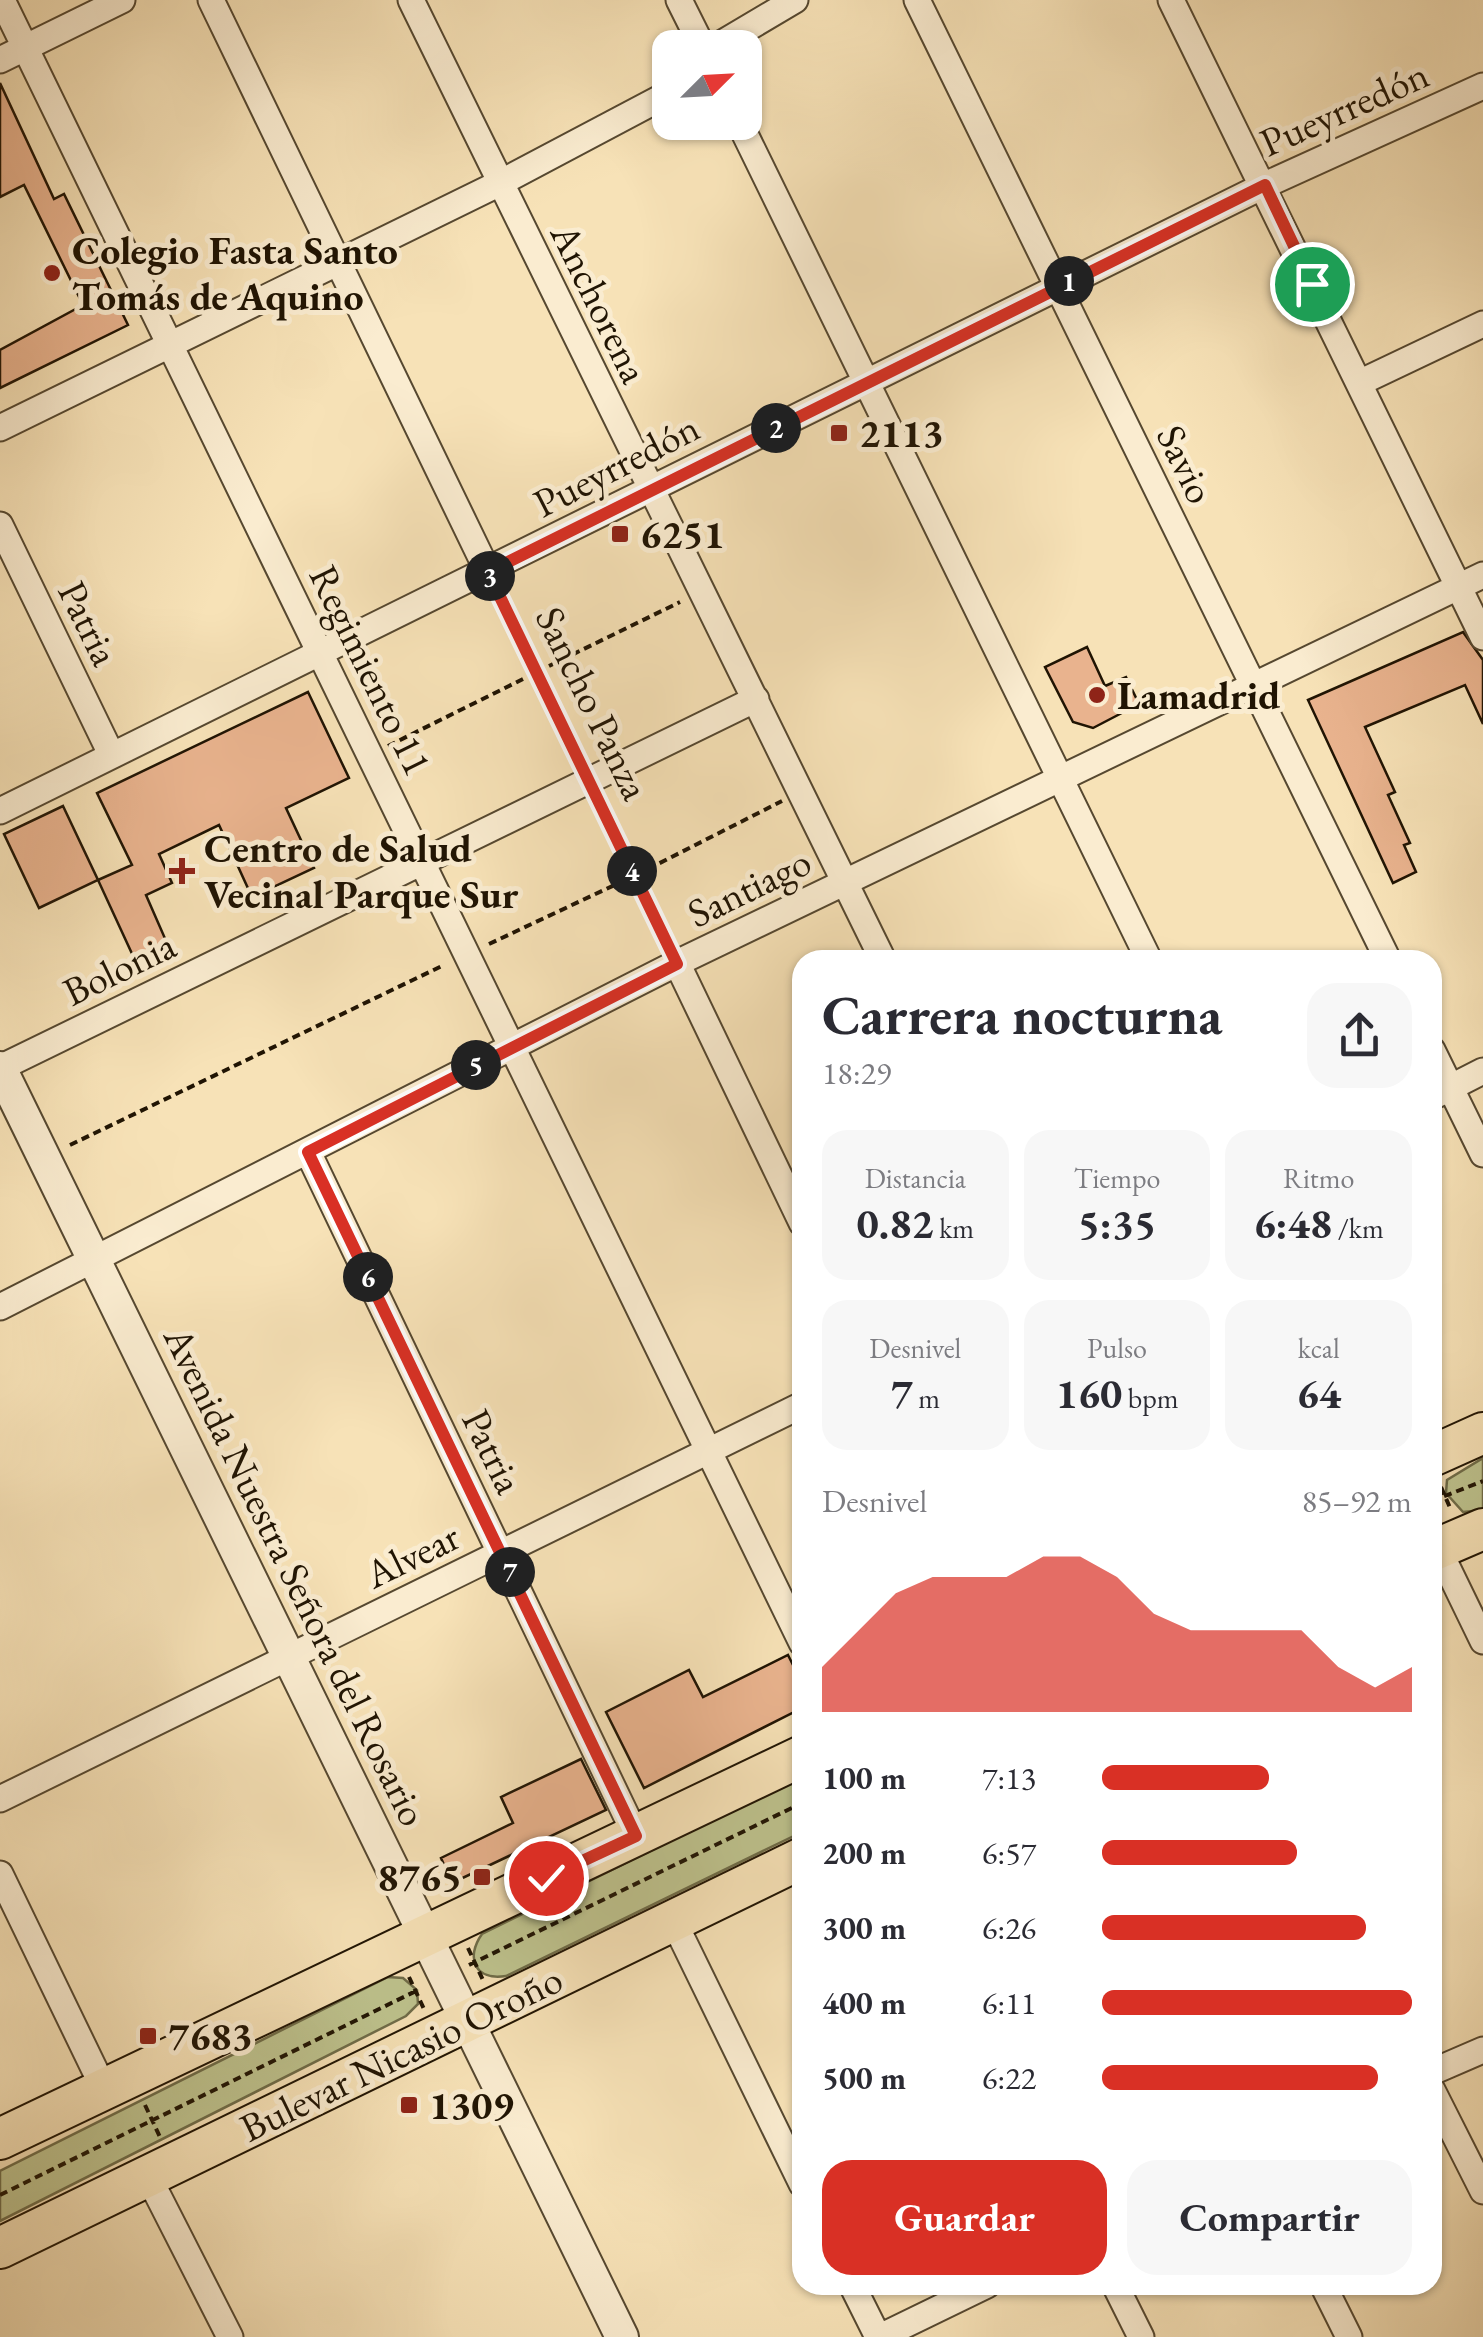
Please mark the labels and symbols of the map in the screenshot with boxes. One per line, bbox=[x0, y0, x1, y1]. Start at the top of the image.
north arrow bbox=[652, 30, 762, 140]
street label: Pueyrredón bbox=[1251, 48, 1437, 168]
street label: Anchorena bbox=[539, 214, 661, 392]
place label: Colegio Fasta Santo Tomás de Aquino bbox=[72, 224, 398, 322]
pin bbox=[1270, 242, 1355, 327]
pin: 1 bbox=[1044, 256, 1094, 306]
marker: Colegio Fasta Santo Tomás de Aquino bbox=[41, 262, 63, 284]
street label: Pueyrredón bbox=[524, 401, 708, 529]
pin: 2 bbox=[751, 403, 801, 453]
place label: 2113 bbox=[859, 407, 944, 459]
street label: Savio bbox=[1145, 416, 1227, 512]
marker: 2113 bbox=[828, 422, 850, 444]
place label: 6251 bbox=[640, 508, 725, 560]
marker: 6251 bbox=[609, 523, 631, 545]
pin: 3 bbox=[465, 551, 515, 601]
street label: Regimiento 11 bbox=[298, 556, 444, 784]
street label: Patria bbox=[46, 572, 132, 674]
street label: Sancho Panza bbox=[524, 598, 662, 808]
place label: Lamadrid bbox=[1117, 669, 1280, 721]
marker: Lamadrid bbox=[1086, 684, 1108, 706]
place label: Centro de Salud Vecinal Parque Sur bbox=[204, 822, 519, 920]
street label: Santiago bbox=[679, 835, 819, 939]
pin: 4 bbox=[607, 846, 657, 896]
marker: Centro de Salud Vecinal Parque Sur bbox=[169, 858, 195, 884]
street label: Bolonia bbox=[54, 919, 184, 1017]
pin: 5 bbox=[451, 1040, 501, 1090]
pin: 6 bbox=[343, 1252, 393, 1302]
street label: Avenida Nuestra Señora del Rosario bbox=[152, 1317, 440, 1834]
street label: Patria bbox=[450, 1400, 536, 1502]
street label: Alvear bbox=[355, 1510, 468, 1600]
pin: 7 bbox=[485, 1547, 535, 1597]
pin bbox=[504, 1836, 589, 1921]
place label: 8765 bbox=[377, 1851, 462, 1903]
marker: 8765 bbox=[471, 1866, 493, 1888]
street label: Bulevar Nicasio Oroño bbox=[231, 1952, 571, 2154]
place label: 7683 bbox=[168, 2010, 253, 2062]
marker: 7683 bbox=[137, 2025, 159, 2047]
place label: 1309 bbox=[429, 2079, 514, 2131]
marker: 1309 bbox=[398, 2094, 420, 2116]

